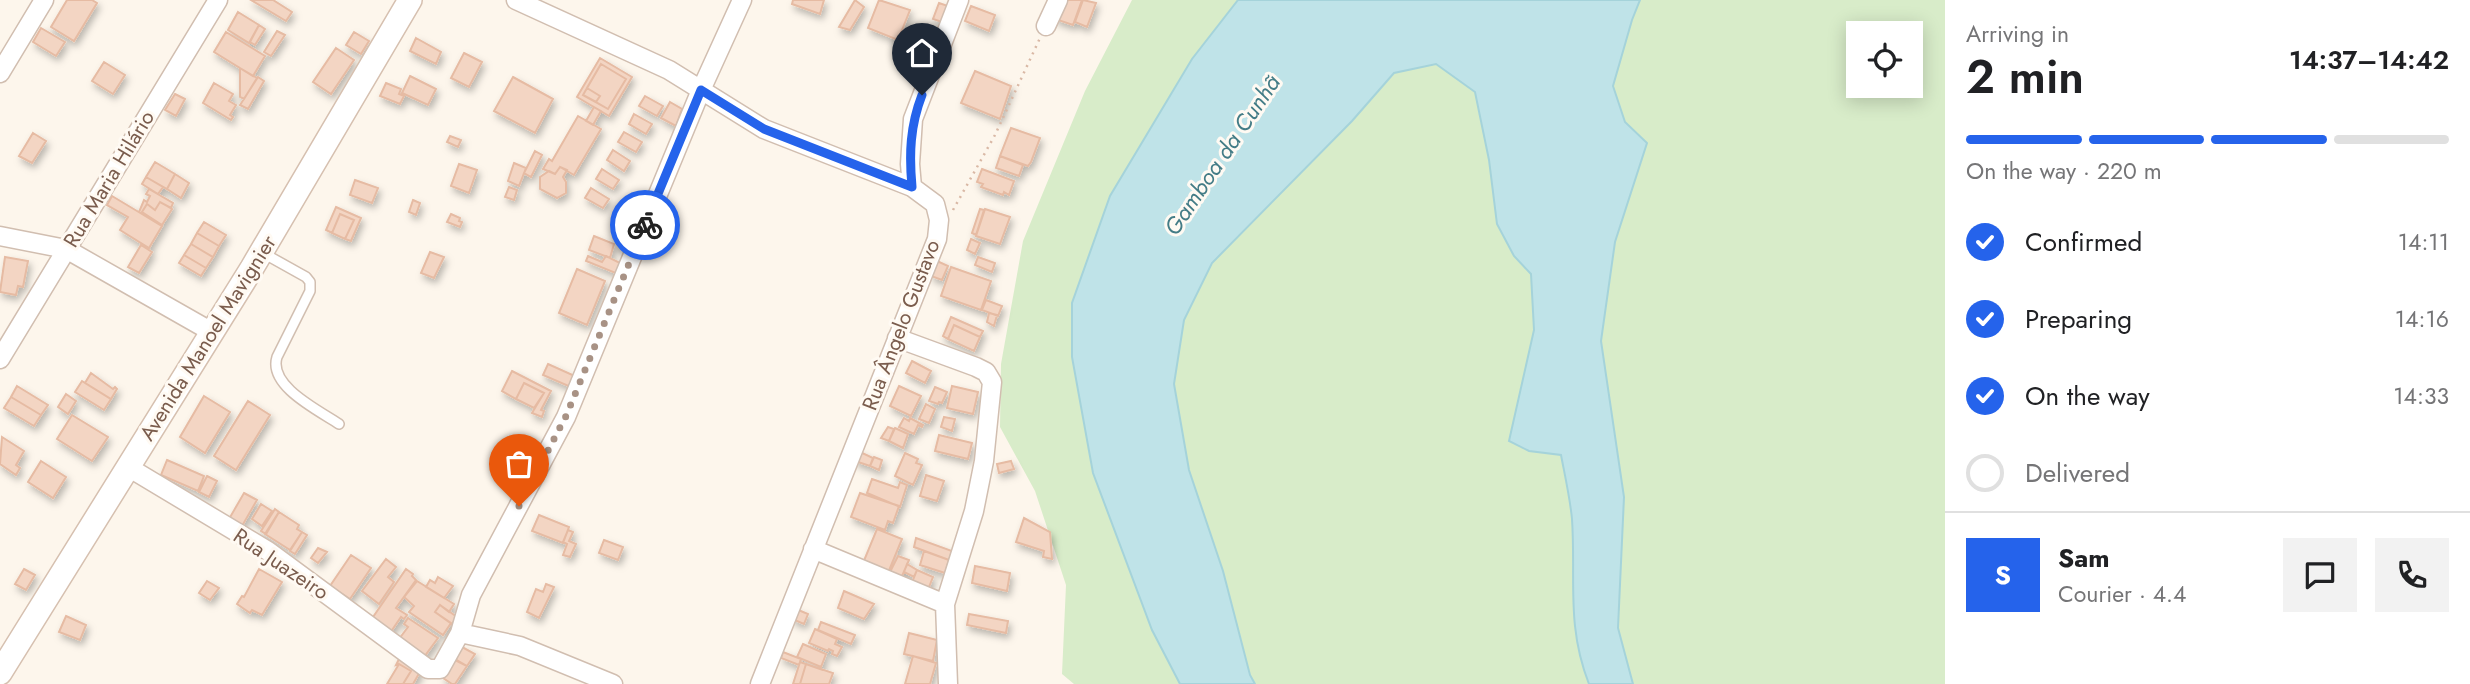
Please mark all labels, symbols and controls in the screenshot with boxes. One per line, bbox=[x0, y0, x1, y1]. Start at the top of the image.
text: Arriving in bbox=[1966, 17, 2069, 51]
map controls bbox=[1846, 21, 1923, 98]
button: locate bbox=[1846, 21, 1923, 98]
pin bbox=[892, 23, 952, 95]
icon: home bbox=[903, 34, 941, 72]
text: 14:37–14:42 bbox=[2289, 41, 2449, 79]
text: 2 min bbox=[1966, 44, 2084, 110]
water label: Gamboa da Cunhã bbox=[1155, 68, 1289, 242]
street label: Rua Maria Hilário bbox=[56, 105, 162, 253]
text: On the way · 220 m bbox=[1966, 154, 2162, 188]
courier bbox=[610, 190, 680, 260]
icon: bike bbox=[626, 206, 664, 244]
icon: check bbox=[1966, 223, 2004, 261]
text: Confirmed bbox=[2025, 223, 2142, 261]
text: 14:11 bbox=[2398, 225, 2449, 259]
street label: Avenida Manoel Mavignier bbox=[132, 229, 284, 447]
street label: Rua Ângelo Gustavo bbox=[855, 235, 947, 415]
icon: check bbox=[1966, 300, 2004, 338]
text: Preparing bbox=[2025, 300, 2132, 338]
text: 14:16 bbox=[2395, 302, 2449, 336]
icon: check bbox=[1966, 377, 2004, 415]
text: On the way bbox=[2025, 377, 2150, 415]
text: 14:33 bbox=[2393, 379, 2449, 413]
pin bbox=[489, 434, 549, 506]
icon: bag bbox=[500, 445, 538, 483]
text: Delivered bbox=[2025, 454, 2130, 492]
street label: Rua Juazeiro bbox=[227, 521, 335, 607]
button: chat bbox=[2283, 538, 2357, 612]
button: phone bbox=[2375, 538, 2449, 612]
text: Sam bbox=[2058, 539, 2110, 577]
text: S bbox=[1995, 556, 2011, 594]
text: Courier · 4.4 bbox=[2058, 577, 2186, 611]

